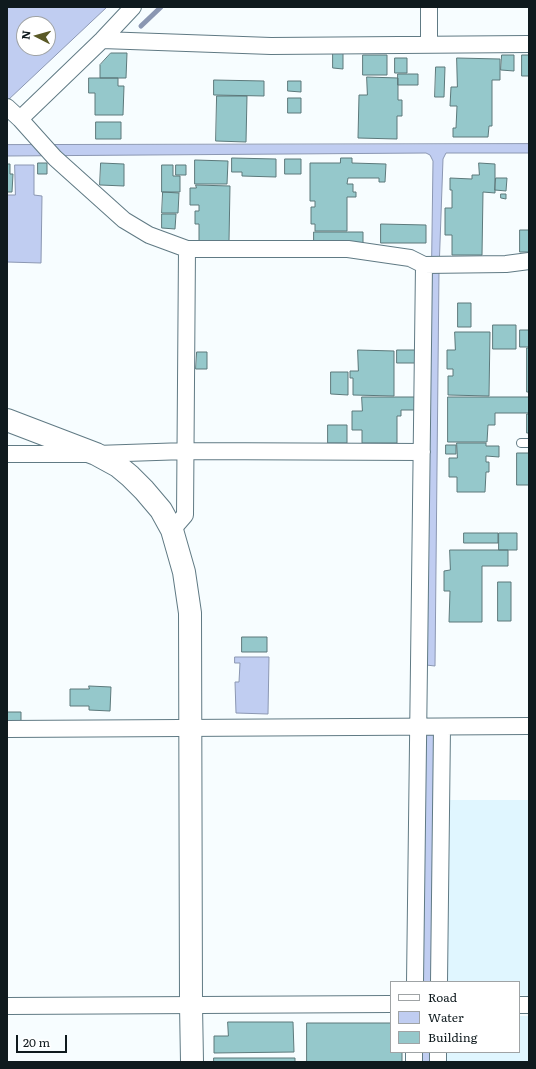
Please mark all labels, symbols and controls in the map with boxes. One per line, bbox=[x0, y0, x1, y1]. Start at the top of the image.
north arrow bbox=[16, 16, 56, 56]
text: N bbox=[17, 29, 33, 40]
legend bbox=[390, 981, 520, 1053]
text: Road bbox=[428, 988, 457, 1006]
text: Water bbox=[428, 1008, 464, 1026]
scale bar bbox=[18, 1027, 69, 1053]
text: Building bbox=[428, 1028, 477, 1046]
text: 20 m bbox=[23, 1033, 50, 1051]

